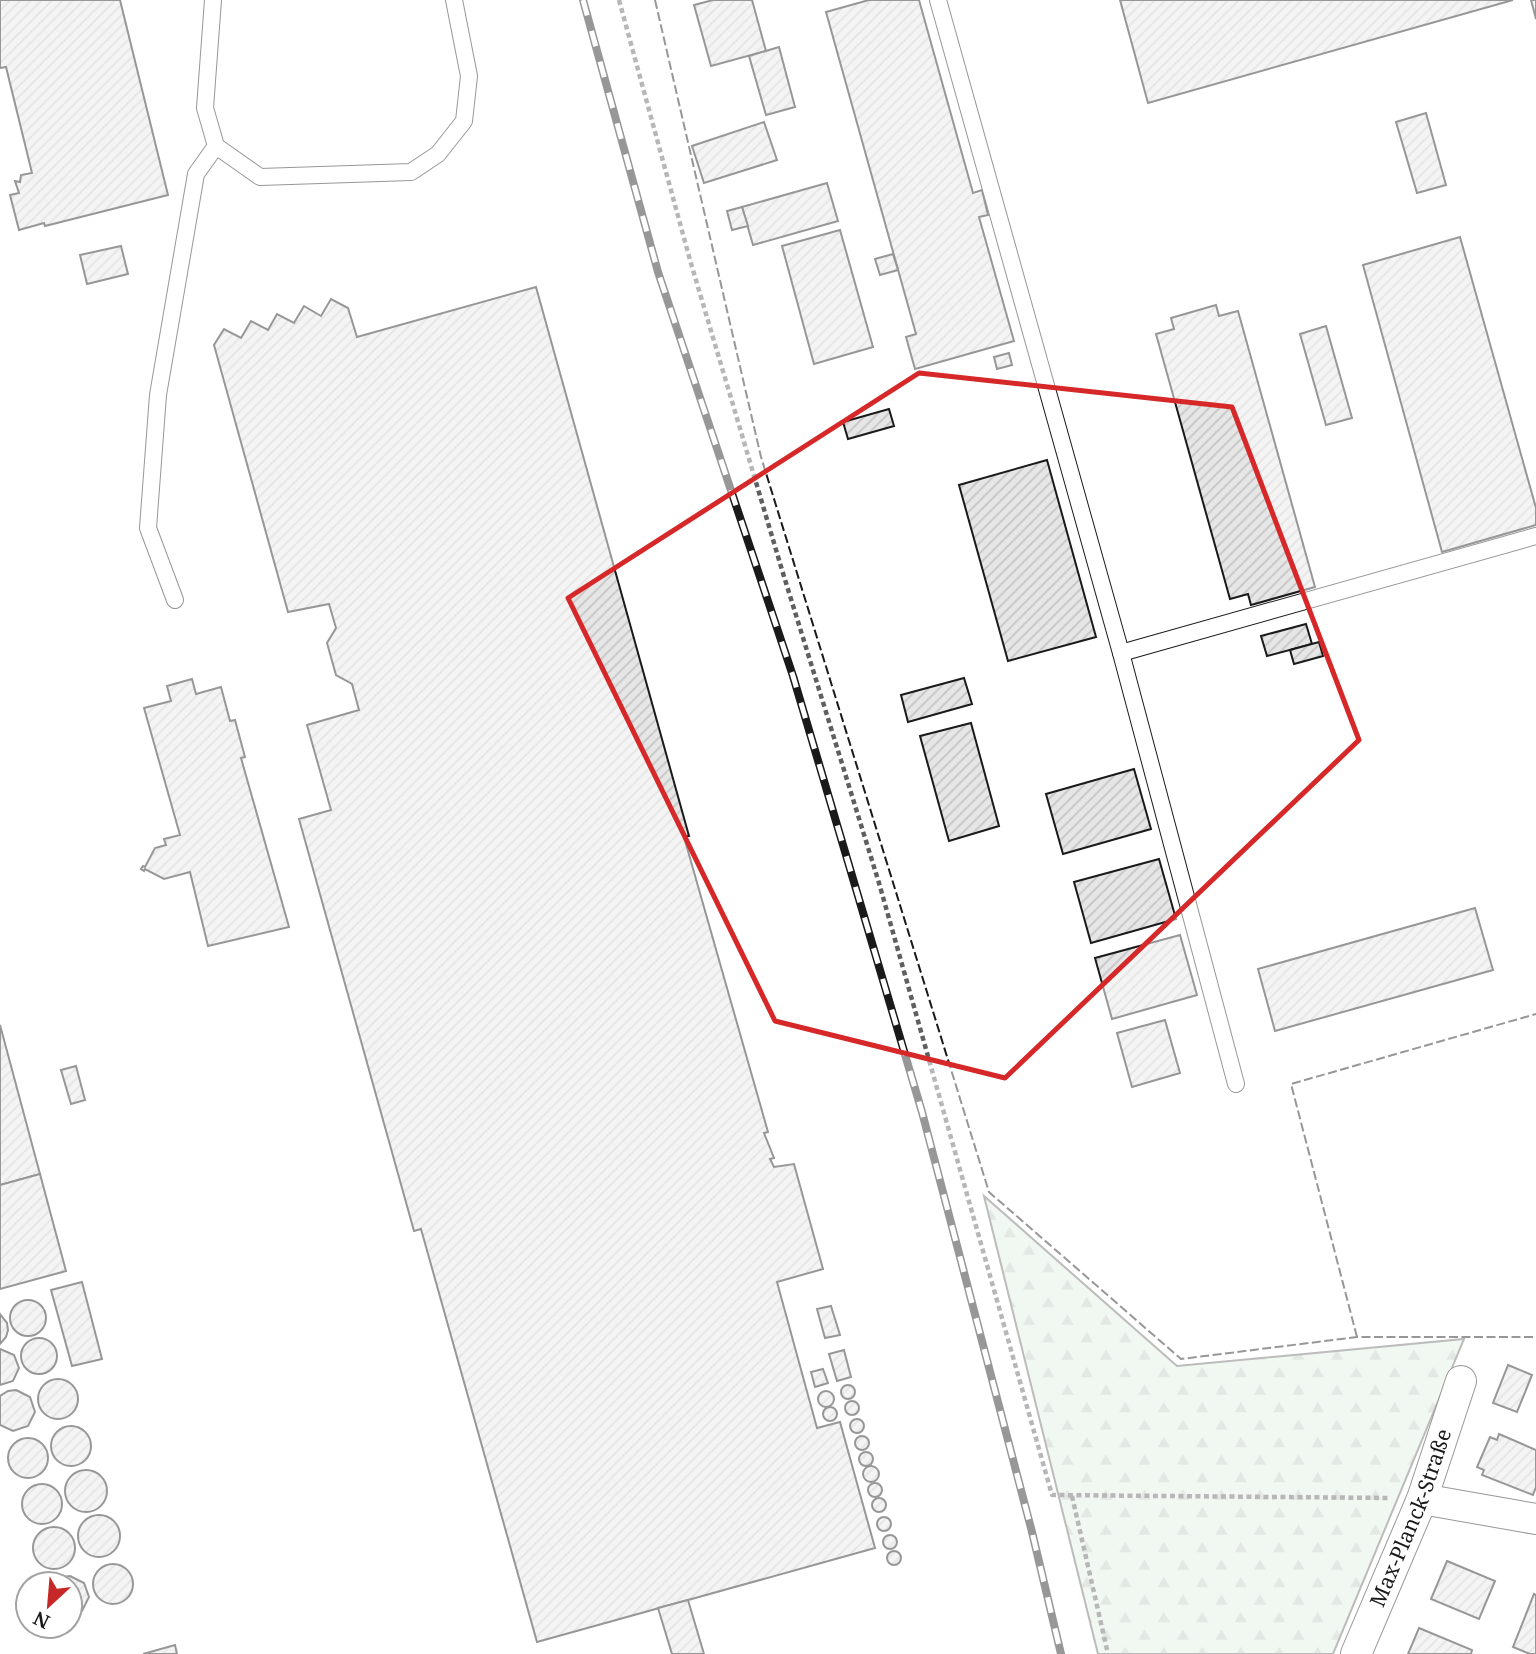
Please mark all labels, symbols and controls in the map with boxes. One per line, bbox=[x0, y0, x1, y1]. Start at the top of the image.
street label: Max-Planck-Straße bbox=[1363, 1425, 1457, 1611]
north arrow bbox=[14, 1570, 84, 1640]
text: N bbox=[29, 1605, 54, 1635]

